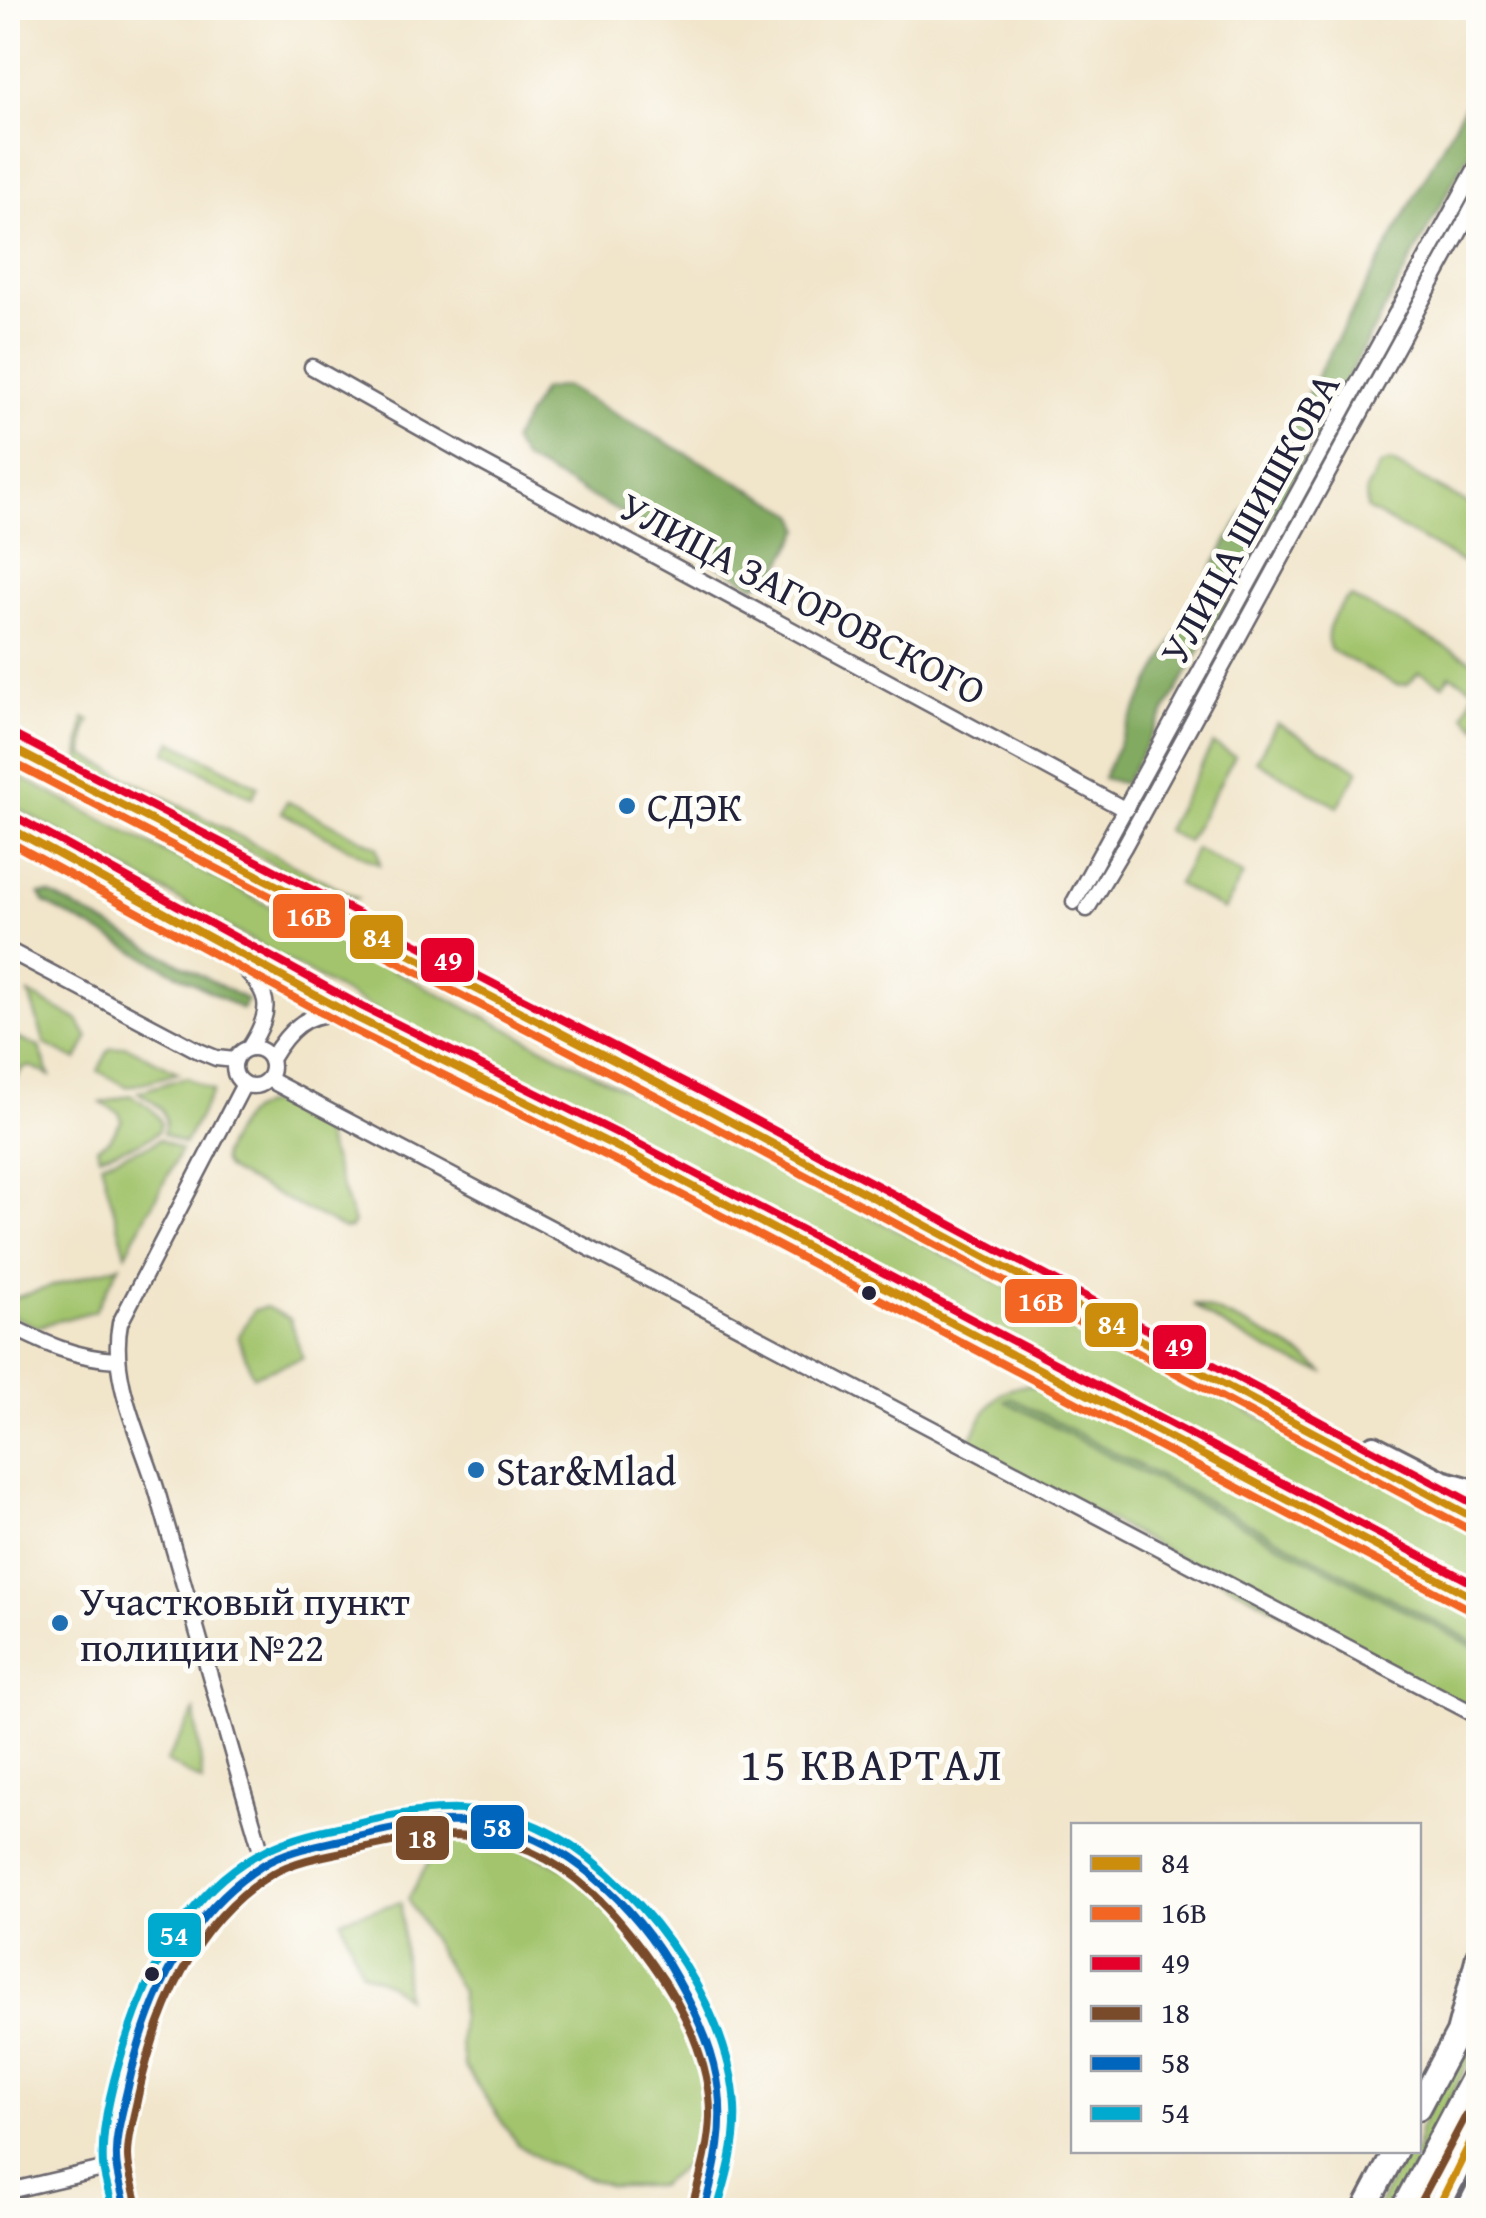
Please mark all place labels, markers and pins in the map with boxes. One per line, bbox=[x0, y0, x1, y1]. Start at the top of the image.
place label: СДЭК bbox=[647, 777, 742, 836]
marker: СДЭК bbox=[616, 795, 638, 817]
unlabelled marker bbox=[859, 1283, 879, 1303]
place label: Star&Mlad bbox=[496, 1441, 677, 1500]
marker: Star&Mlad bbox=[465, 1459, 487, 1481]
place label: Участковый пункт полиции №22 bbox=[80, 1571, 410, 1676]
marker: Участковый пункт полиции №22 bbox=[49, 1612, 71, 1634]
unlabelled marker bbox=[142, 1964, 162, 1984]

